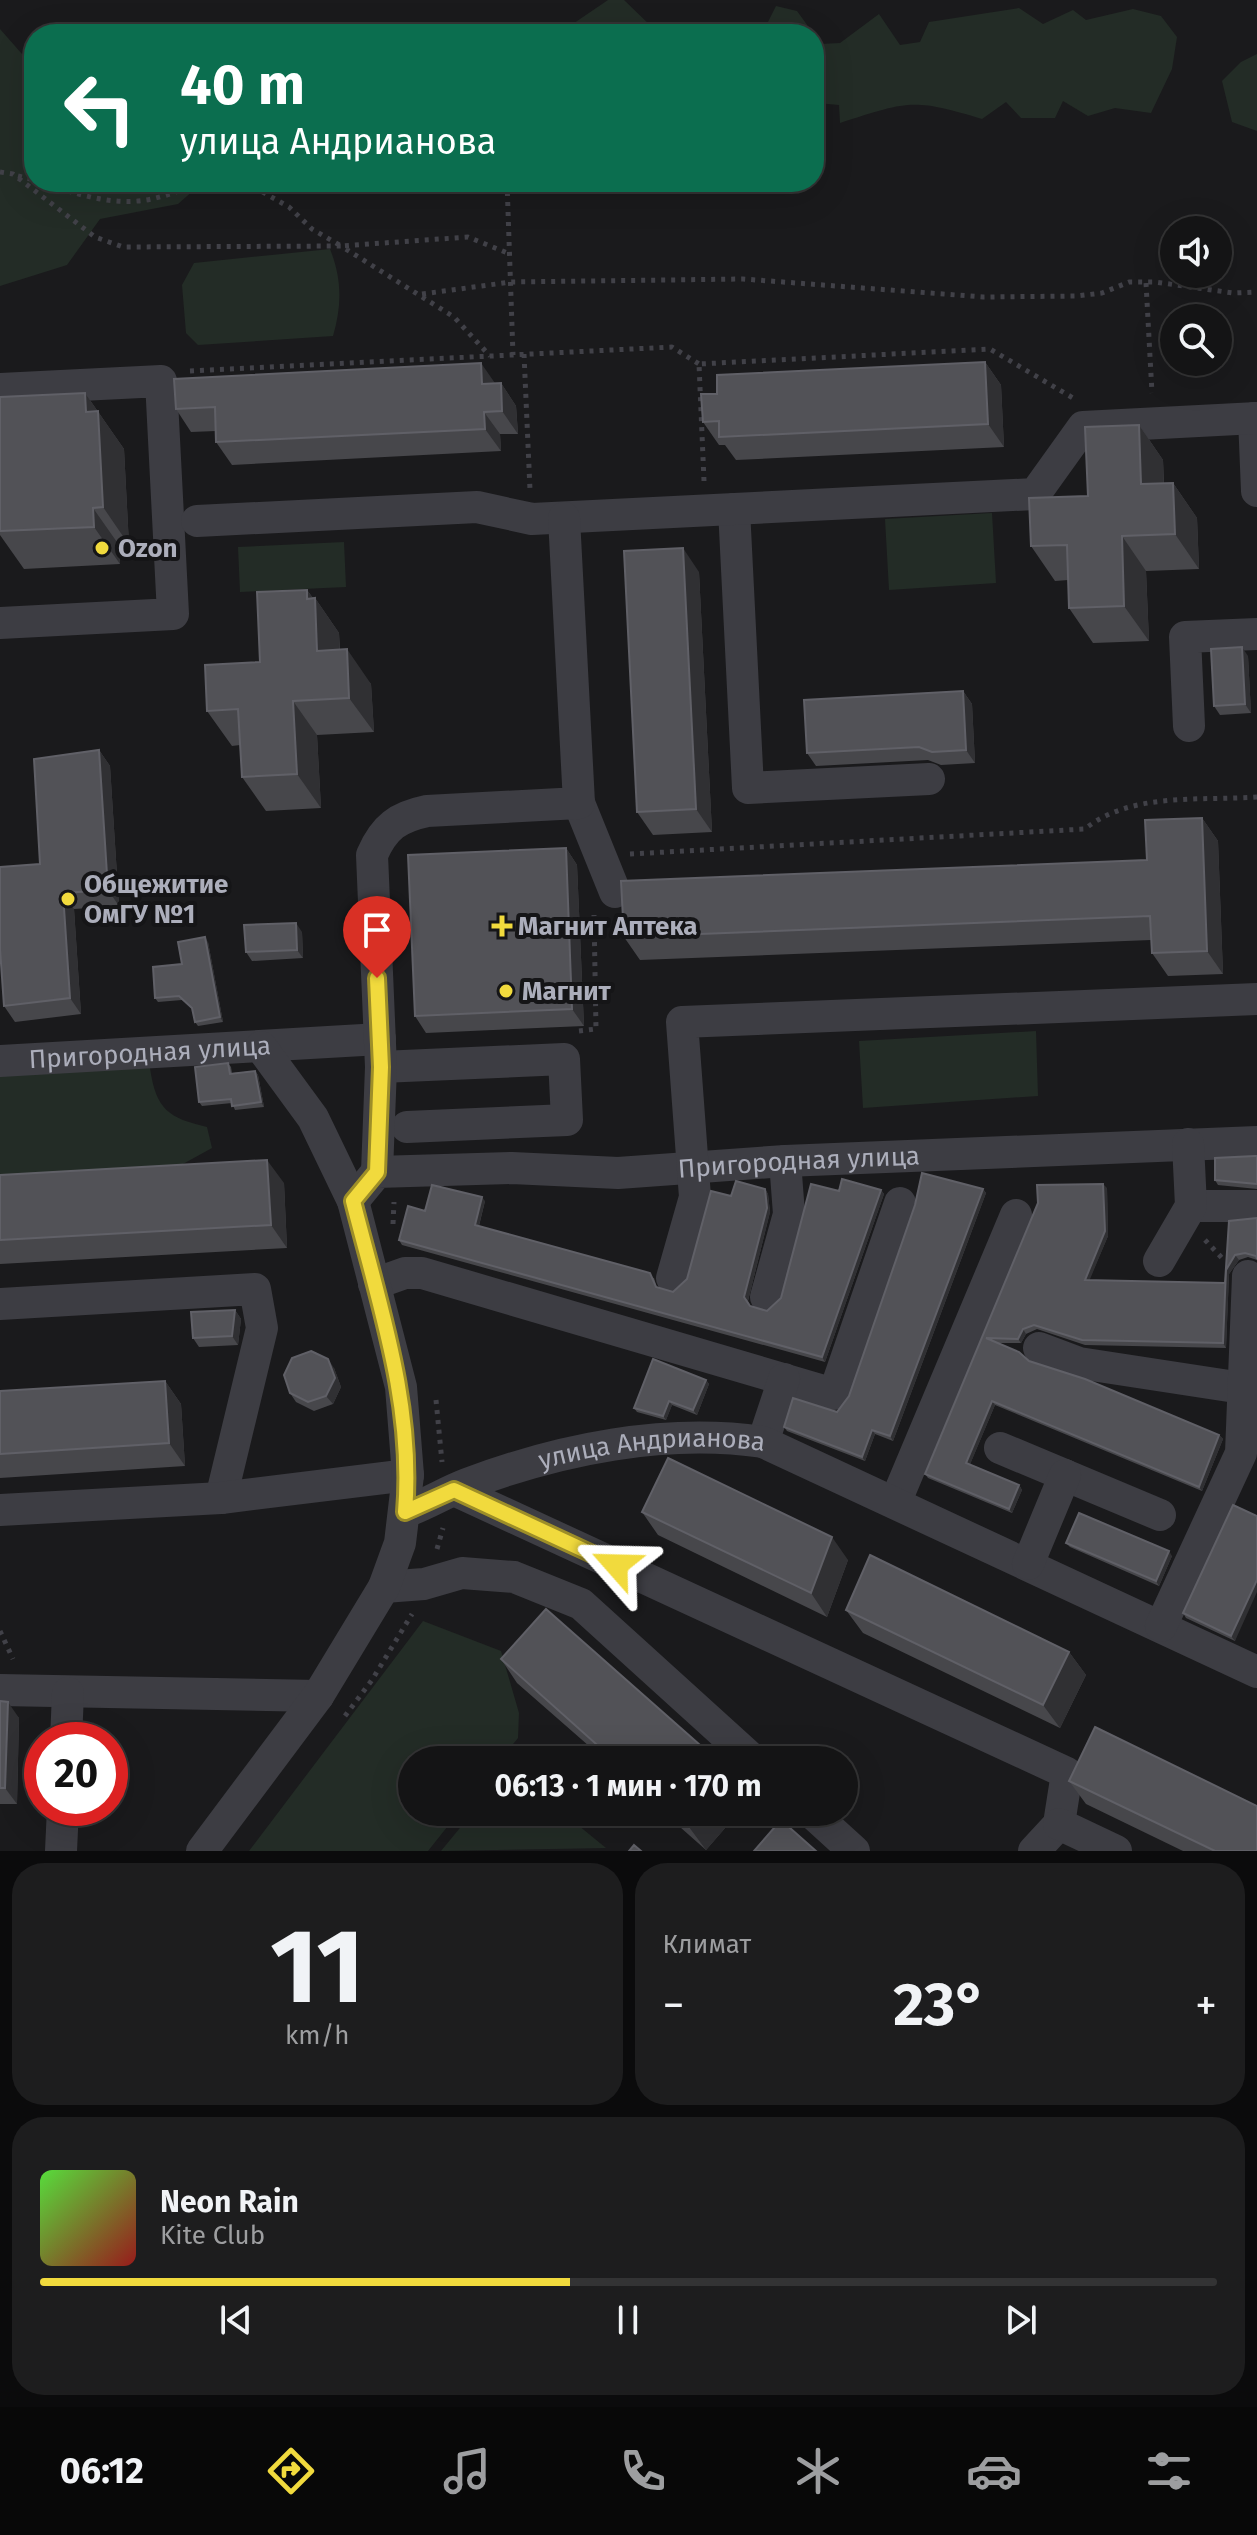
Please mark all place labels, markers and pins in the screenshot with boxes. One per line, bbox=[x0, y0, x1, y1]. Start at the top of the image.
place label: Ozon bbox=[118, 533, 178, 564]
marker: Ozon bbox=[93, 539, 111, 557]
place label: Общежитие ОмГУ №1 bbox=[84, 869, 228, 930]
marker: Общежитие ОмГУ №1 bbox=[59, 890, 77, 908]
pin bbox=[343, 896, 411, 978]
place label: Магнит Аптека bbox=[518, 911, 698, 942]
marker: Магнит Аптека bbox=[493, 917, 511, 935]
place label: Магнит bbox=[522, 976, 612, 1007]
marker: Магнит bbox=[497, 982, 515, 1000]

